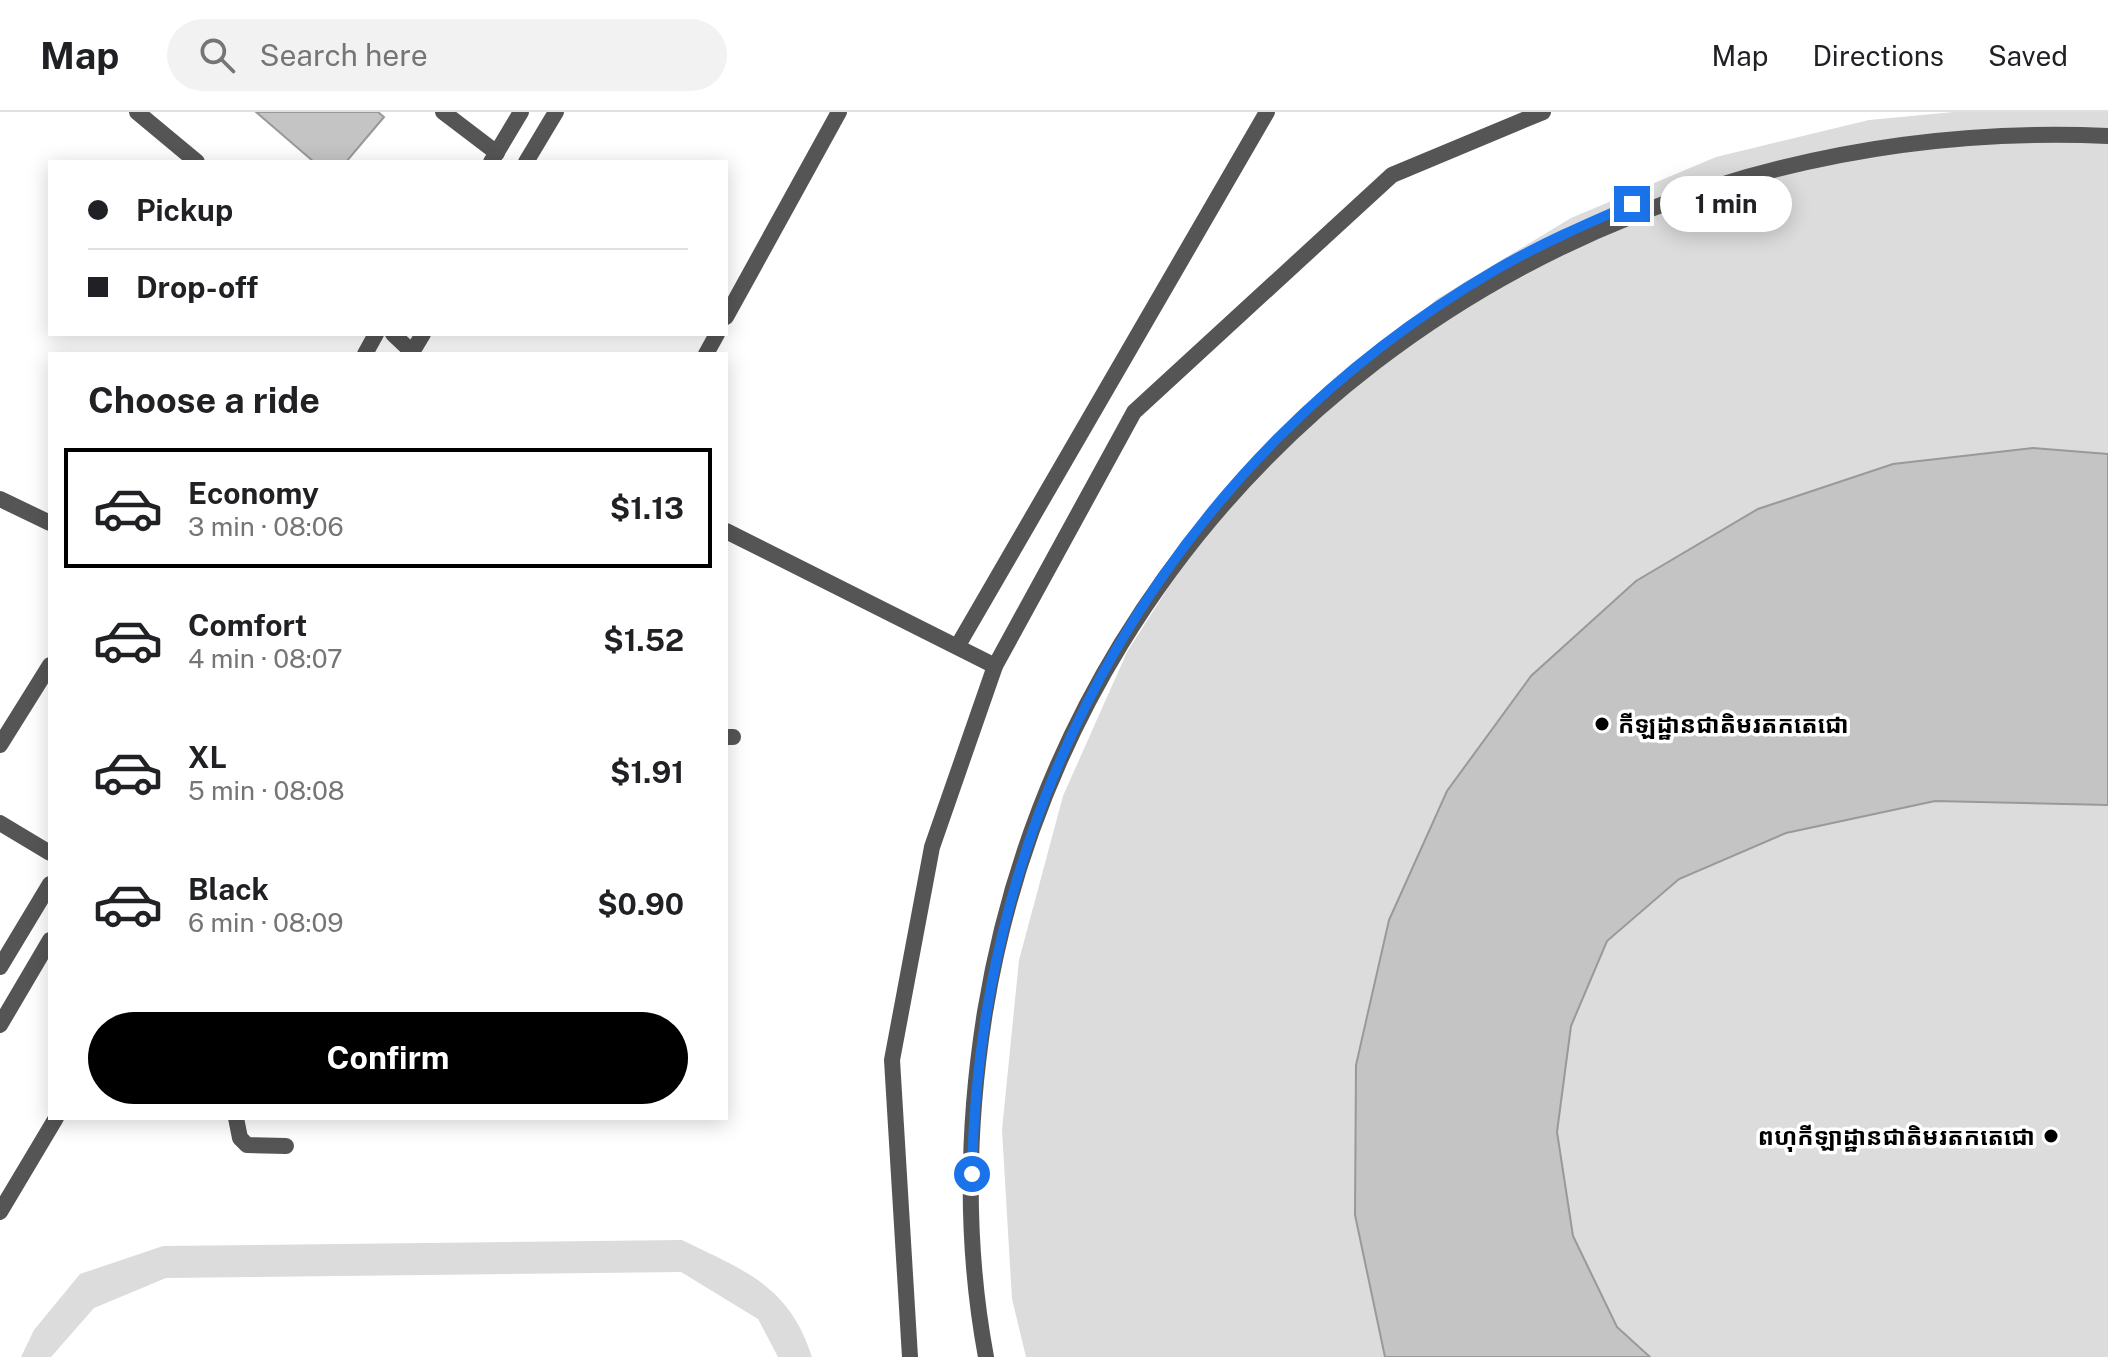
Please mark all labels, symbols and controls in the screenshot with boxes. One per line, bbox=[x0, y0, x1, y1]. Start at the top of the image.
search box bbox=[167, 19, 727, 91]
text: Map bbox=[40, 33, 119, 78]
icon: search bbox=[195, 33, 239, 77]
text: Search here bbox=[259, 37, 428, 73]
text: Map bbox=[1712, 39, 1768, 72]
text: Directions bbox=[1812, 39, 1944, 72]
text: Saved bbox=[1988, 39, 2068, 72]
callout: 1 min bbox=[1660, 176, 1792, 232]
route end bbox=[1614, 186, 1650, 222]
text: 1 min bbox=[1695, 188, 1757, 219]
text: Pickup bbox=[136, 192, 233, 228]
text: Drop-off bbox=[136, 269, 258, 305]
text: Choose a ride bbox=[88, 379, 320, 421]
icon: car bbox=[92, 472, 164, 544]
text: Economy bbox=[188, 475, 319, 511]
text: $1.13 bbox=[610, 490, 684, 526]
text: 3 min · 08:06 bbox=[188, 511, 344, 542]
icon: car bbox=[92, 604, 164, 676]
text: Comfort bbox=[188, 607, 307, 643]
text: $1.52 bbox=[603, 622, 684, 658]
text: 4 min · 08:07 bbox=[188, 643, 343, 674]
place label: កីឡដ្ឋានជាតិមរតកតេជោ bbox=[1618, 710, 1849, 740]
marker: កីឡដ្ឋានជាតិមរតកតេជោ bbox=[1593, 715, 1611, 733]
icon: car bbox=[92, 736, 164, 808]
text: XL bbox=[188, 739, 227, 775]
text: $1.91 bbox=[610, 754, 684, 790]
text: 5 min · 08:08 bbox=[188, 775, 345, 806]
icon: car bbox=[92, 868, 164, 940]
text: Black bbox=[188, 871, 269, 907]
text: $0.90 bbox=[597, 886, 684, 922]
text: 6 min · 08:09 bbox=[188, 907, 343, 938]
button: Confirm bbox=[88, 1012, 688, 1104]
place label: ពហុកីឡាដ្ឋានជាតិមរតកតេជោ bbox=[1758, 1122, 2035, 1152]
marker: ពហុកីឡាដ្ឋានជាតិមរតកតេជោ bbox=[2042, 1127, 2060, 1145]
route start bbox=[954, 1156, 990, 1192]

